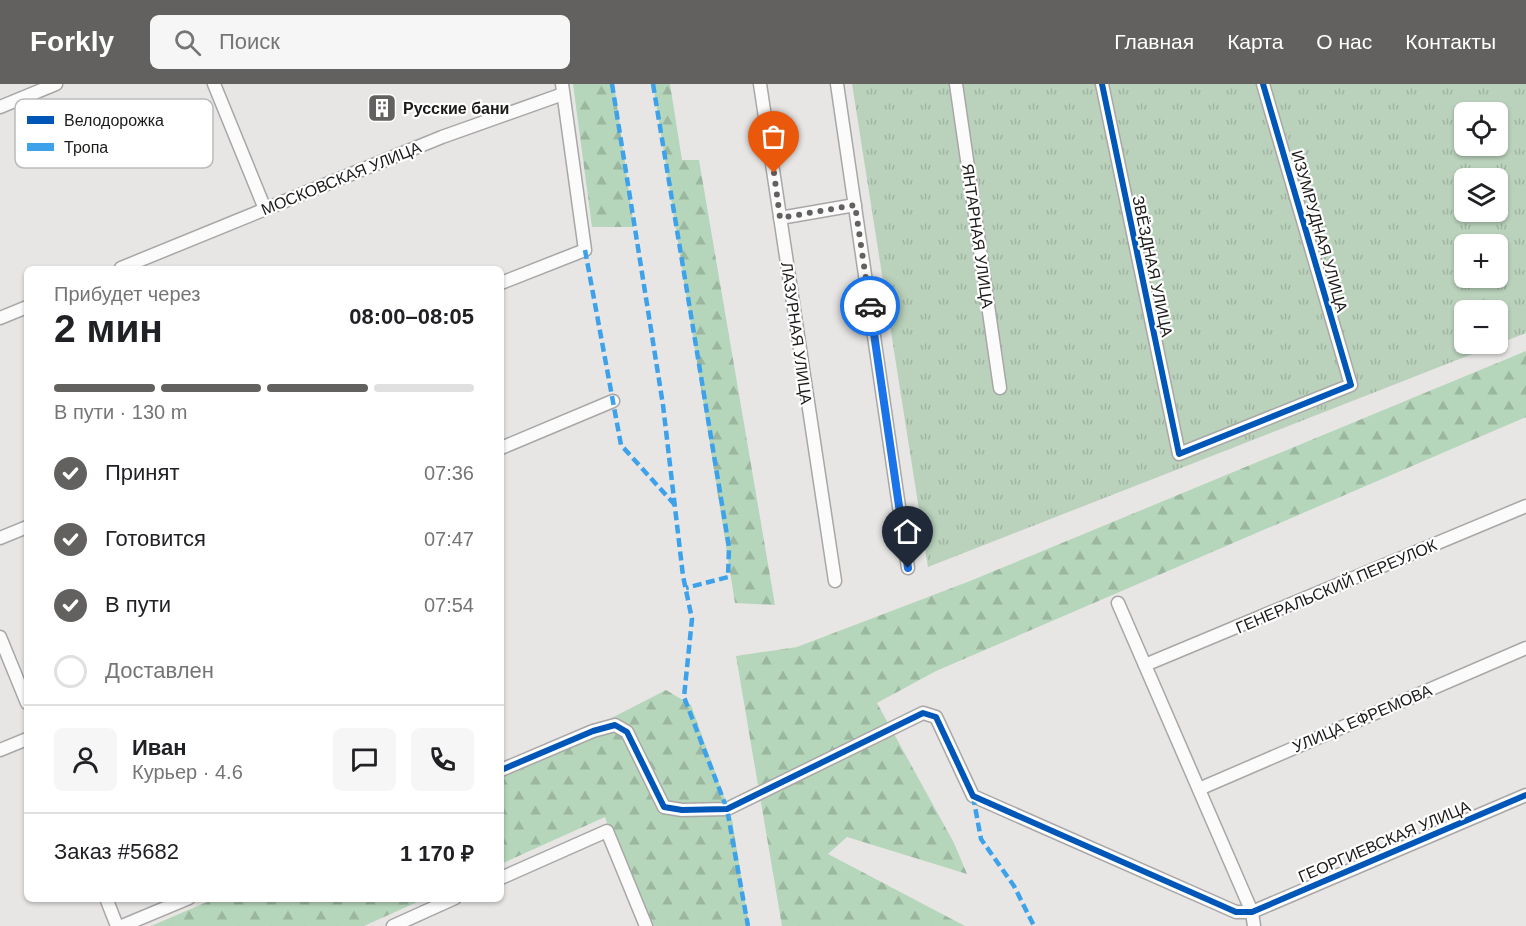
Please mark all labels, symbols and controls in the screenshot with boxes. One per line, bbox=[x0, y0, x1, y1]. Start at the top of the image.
search box bbox=[150, 15, 570, 69]
text: Forkly bbox=[30, 26, 114, 57]
icon: search bbox=[171, 26, 204, 59]
text: Поиск bbox=[219, 29, 280, 54]
text: Главная bbox=[1114, 30, 1194, 53]
text: Карта bbox=[1227, 30, 1283, 53]
text: О нас bbox=[1316, 30, 1372, 53]
text: Контакты bbox=[1405, 30, 1496, 53]
building icon: Русские бани bbox=[366, 92, 398, 124]
legend bbox=[15, 99, 213, 168]
place label: Русские бани bbox=[403, 100, 509, 117]
map controls bbox=[1454, 102, 1508, 354]
button: locate bbox=[1454, 102, 1508, 156]
pin bbox=[748, 111, 799, 173]
text: Велодорожка bbox=[64, 112, 164, 129]
icon: bag bbox=[757, 120, 790, 153]
street label: МОСКОВСКАЯ УЛИЦА bbox=[259, 138, 424, 218]
text: Тропа bbox=[64, 139, 108, 156]
street label: ИЗУМРУДНАЯ УЛИЦА bbox=[1288, 148, 1351, 314]
street label: ЯНТАРНАЯ УЛИЦА bbox=[959, 163, 996, 310]
button: layers bbox=[1454, 168, 1508, 222]
street label: ЗВЁЗДНАЯ УЛИЦА bbox=[1129, 194, 1176, 339]
button: + bbox=[1454, 234, 1508, 288]
street label: ЛАЗУРНАЯ УЛИЦА bbox=[778, 261, 815, 406]
courier bbox=[840, 276, 900, 336]
text: Прибудет через bbox=[54, 283, 200, 305]
icon: car bbox=[854, 290, 887, 323]
button: − bbox=[1454, 300, 1508, 354]
text: 08:00–08:05 bbox=[349, 304, 474, 329]
text: 2 мин bbox=[54, 307, 163, 350]
text: В пути · 130 m bbox=[54, 401, 187, 423]
icon: check bbox=[54, 457, 87, 490]
text: Принят bbox=[105, 460, 179, 485]
text: 07:36 bbox=[424, 462, 474, 484]
pin bbox=[882, 506, 933, 568]
icon: home bbox=[891, 515, 924, 548]
icon: check bbox=[54, 523, 87, 556]
text: Готовится bbox=[105, 526, 206, 551]
text: 07:47 bbox=[424, 528, 474, 550]
street label: ГЕНЕРАЛЬСКИЙ ПЕРЕУЛОК bbox=[1233, 535, 1440, 637]
icon: check bbox=[54, 589, 87, 622]
text: В пути bbox=[105, 592, 171, 617]
text: 07:54 bbox=[424, 594, 474, 616]
text: Доставлен bbox=[105, 658, 214, 683]
street label: УЛИЦА ЕФРЕМОВА bbox=[1290, 681, 1435, 755]
button: person bbox=[54, 728, 117, 791]
button: chat bbox=[333, 728, 396, 791]
button: phone bbox=[411, 728, 474, 791]
text: Иван bbox=[132, 735, 187, 760]
text: Курьер · 4.6 bbox=[132, 761, 243, 783]
street label: ГЕОРГИЕВСКАЯ УЛИЦА bbox=[1296, 797, 1473, 885]
text: Заказ #5682 bbox=[54, 839, 179, 864]
text: 1 170 ₽ bbox=[400, 841, 474, 866]

